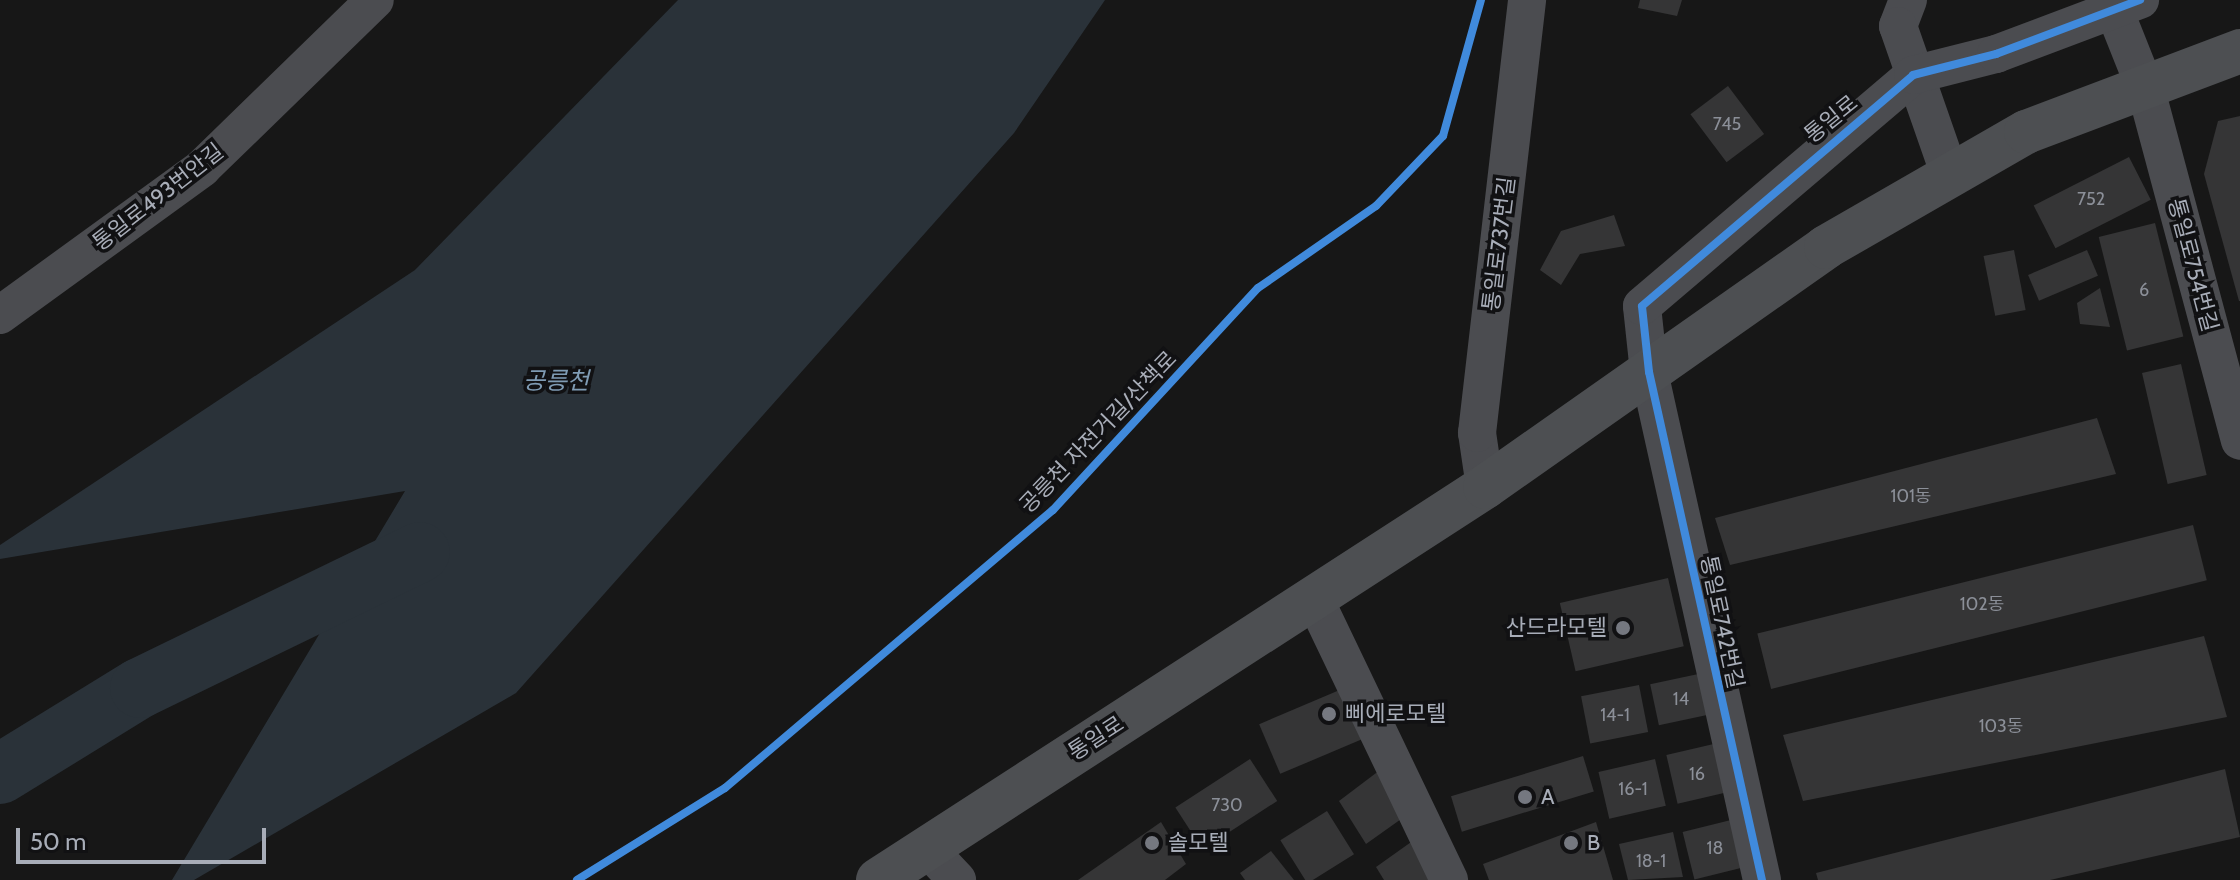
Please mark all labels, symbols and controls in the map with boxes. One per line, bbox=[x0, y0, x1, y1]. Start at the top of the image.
street label: 통일로 bbox=[1799, 90, 1863, 148]
house number: 745 bbox=[1713, 113, 1741, 135]
street label: 통일로493번안길 bbox=[87, 138, 229, 256]
street label: 통일로737번길 bbox=[1478, 175, 1520, 313]
house number: 752 bbox=[2077, 188, 2105, 210]
street label: 통일로754번길 bbox=[2163, 195, 2223, 335]
house number: 6 bbox=[2139, 279, 2149, 301]
street label: 공릉천 자전거길/산책로 bbox=[1014, 346, 1182, 518]
water label: 공릉천 bbox=[523, 367, 589, 395]
house number: 101동 bbox=[1891, 485, 1931, 507]
street label: 통일로742번길 bbox=[1695, 553, 1749, 691]
house number: 102동 bbox=[1960, 593, 2004, 615]
place label: 산드라모텔 bbox=[1506, 615, 1607, 641]
marker: 산드라모텔 bbox=[1614, 619, 1632, 637]
house number: 14 bbox=[1673, 688, 1689, 710]
place label: 삐에로모텔 bbox=[1345, 701, 1446, 727]
house number: 14-1 bbox=[1600, 704, 1630, 726]
marker: 삐에로모텔 bbox=[1320, 705, 1338, 723]
street label: 통일로 bbox=[1063, 710, 1129, 766]
house number: 103동 bbox=[1979, 715, 2023, 737]
house number: 16 bbox=[1689, 763, 1705, 785]
house number: 16-1 bbox=[1618, 778, 1648, 800]
place label: A bbox=[1541, 784, 1555, 810]
marker: A bbox=[1516, 788, 1534, 806]
house number: 730 bbox=[1211, 794, 1243, 816]
scale bar bbox=[20, 812, 270, 862]
text: 50 m bbox=[30, 827, 86, 856]
place label: 솔모텔 bbox=[1168, 830, 1229, 856]
place label: B bbox=[1587, 830, 1600, 856]
marker: 솔모텔 bbox=[1143, 834, 1161, 852]
marker: B bbox=[1562, 834, 1580, 852]
house number: 18 bbox=[1707, 837, 1723, 859]
house number: 18-1 bbox=[1636, 850, 1666, 872]

